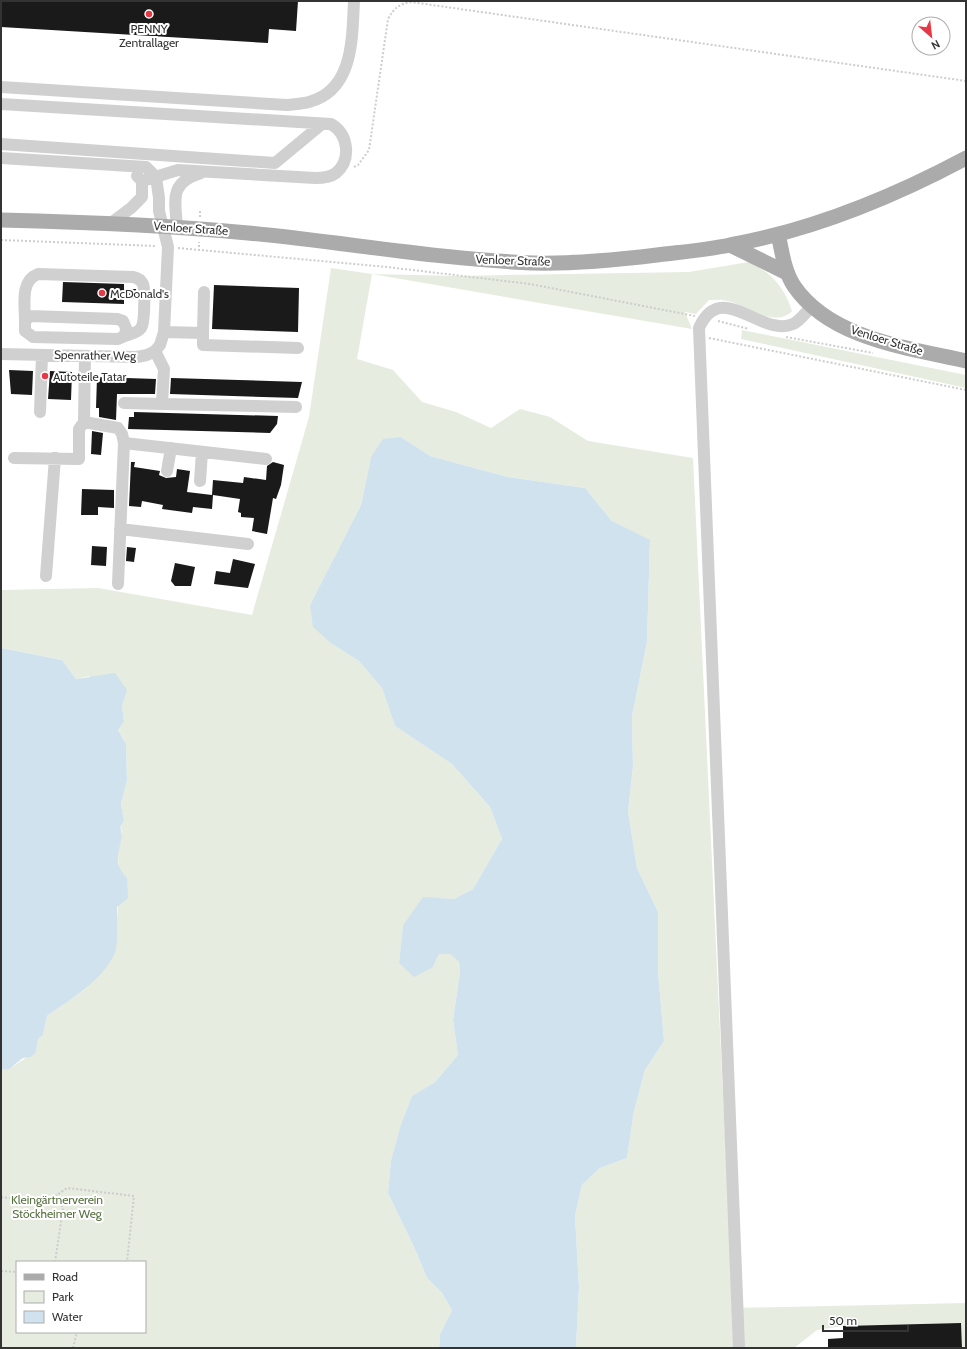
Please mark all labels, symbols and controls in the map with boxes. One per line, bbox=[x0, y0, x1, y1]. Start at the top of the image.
marker: PENNY Zentrallager bbox=[144, 9, 154, 19]
north arrow bbox=[911, 16, 951, 56]
place label: PENNY Zentrallager bbox=[119, 21, 179, 50]
text: N bbox=[929, 37, 942, 53]
street label: Venloer Straße bbox=[153, 218, 229, 238]
street label: Venloer Straße bbox=[475, 251, 551, 269]
place label: McDonald's bbox=[110, 286, 169, 301]
marker: McDonald's bbox=[97, 288, 107, 298]
street label: Venloer Straße bbox=[849, 322, 925, 358]
street label: Spenrather Weg bbox=[54, 347, 137, 363]
place label: Autoteile Tatar bbox=[53, 369, 126, 384]
marker: Autoteile Tatar bbox=[40, 371, 50, 381]
park label: Kleingärtnerverein Stöckheimer Weg bbox=[11, 1192, 103, 1221]
legend bbox=[16, 1261, 146, 1333]
text: Road bbox=[52, 1269, 78, 1284]
text: Park bbox=[52, 1289, 74, 1304]
scale bar bbox=[823, 1307, 908, 1333]
text: Water bbox=[52, 1309, 83, 1324]
text: 50 m bbox=[829, 1313, 857, 1328]

